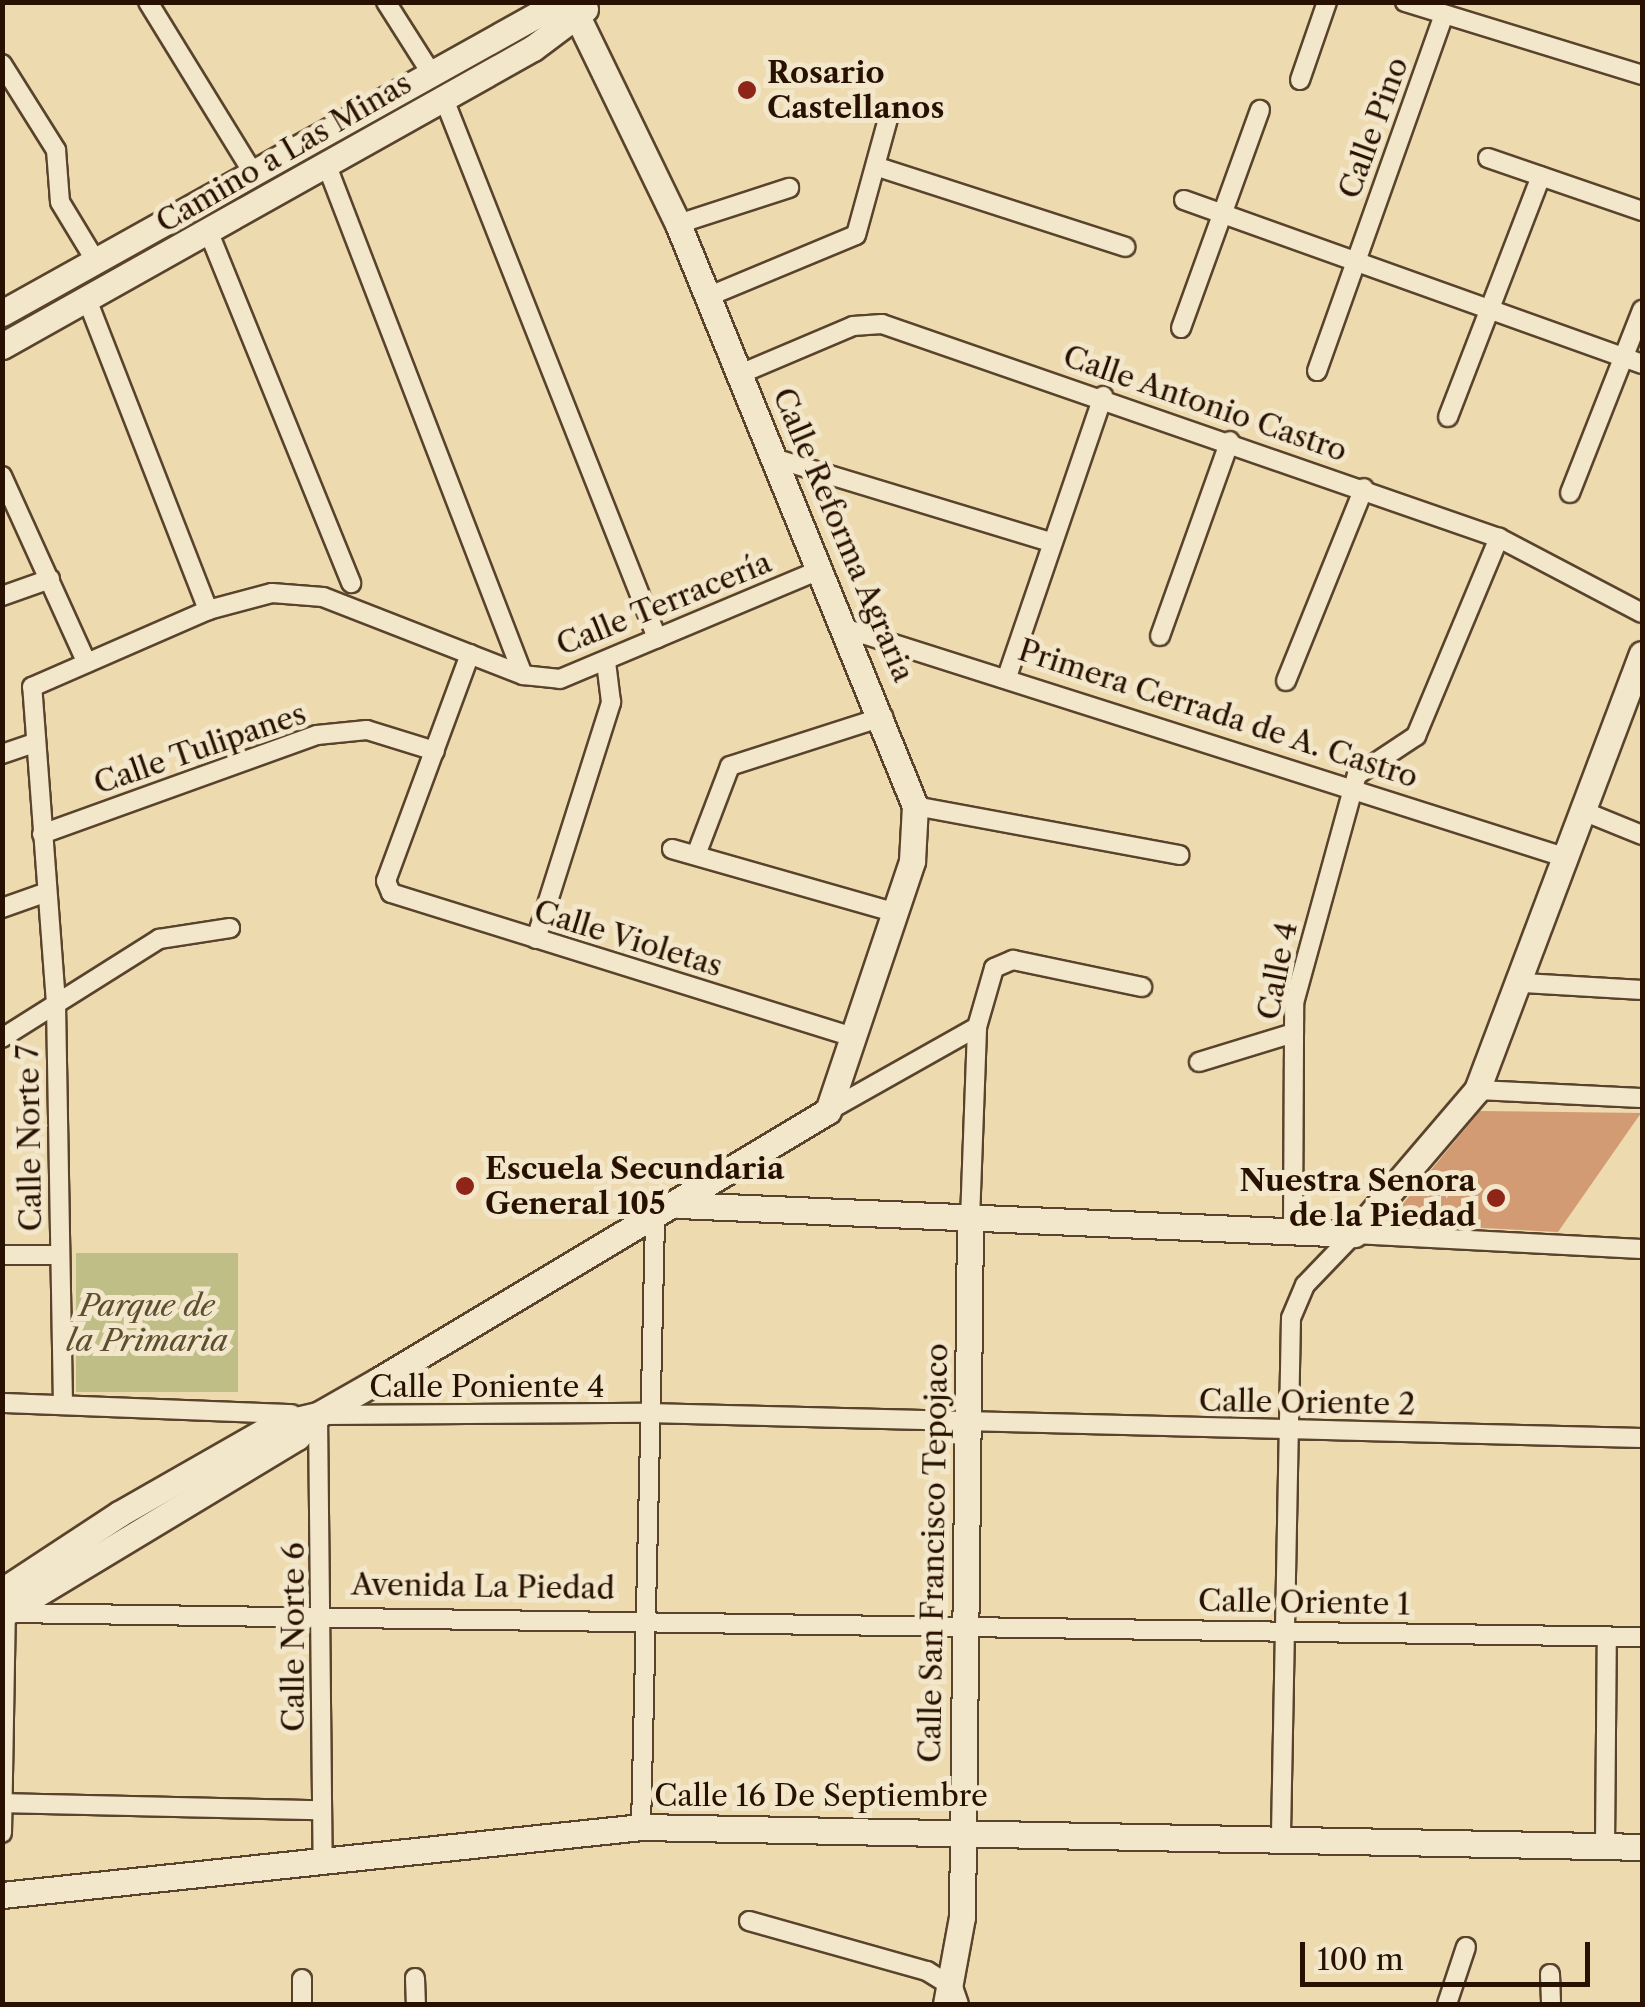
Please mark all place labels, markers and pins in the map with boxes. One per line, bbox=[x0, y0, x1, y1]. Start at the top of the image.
place label: Rosario Castellanos bbox=[767, 55, 944, 126]
marker: Rosario Castellanos bbox=[736, 79, 758, 101]
place label: Escuela Secundaria General 105 bbox=[485, 1151, 785, 1222]
place label: Nuestra Senora de la Piedad bbox=[1239, 1163, 1476, 1234]
marker: Escuela Secundaria General 105 bbox=[454, 1175, 476, 1197]
marker: Nuestra Senora de la Piedad bbox=[1485, 1187, 1507, 1209]

